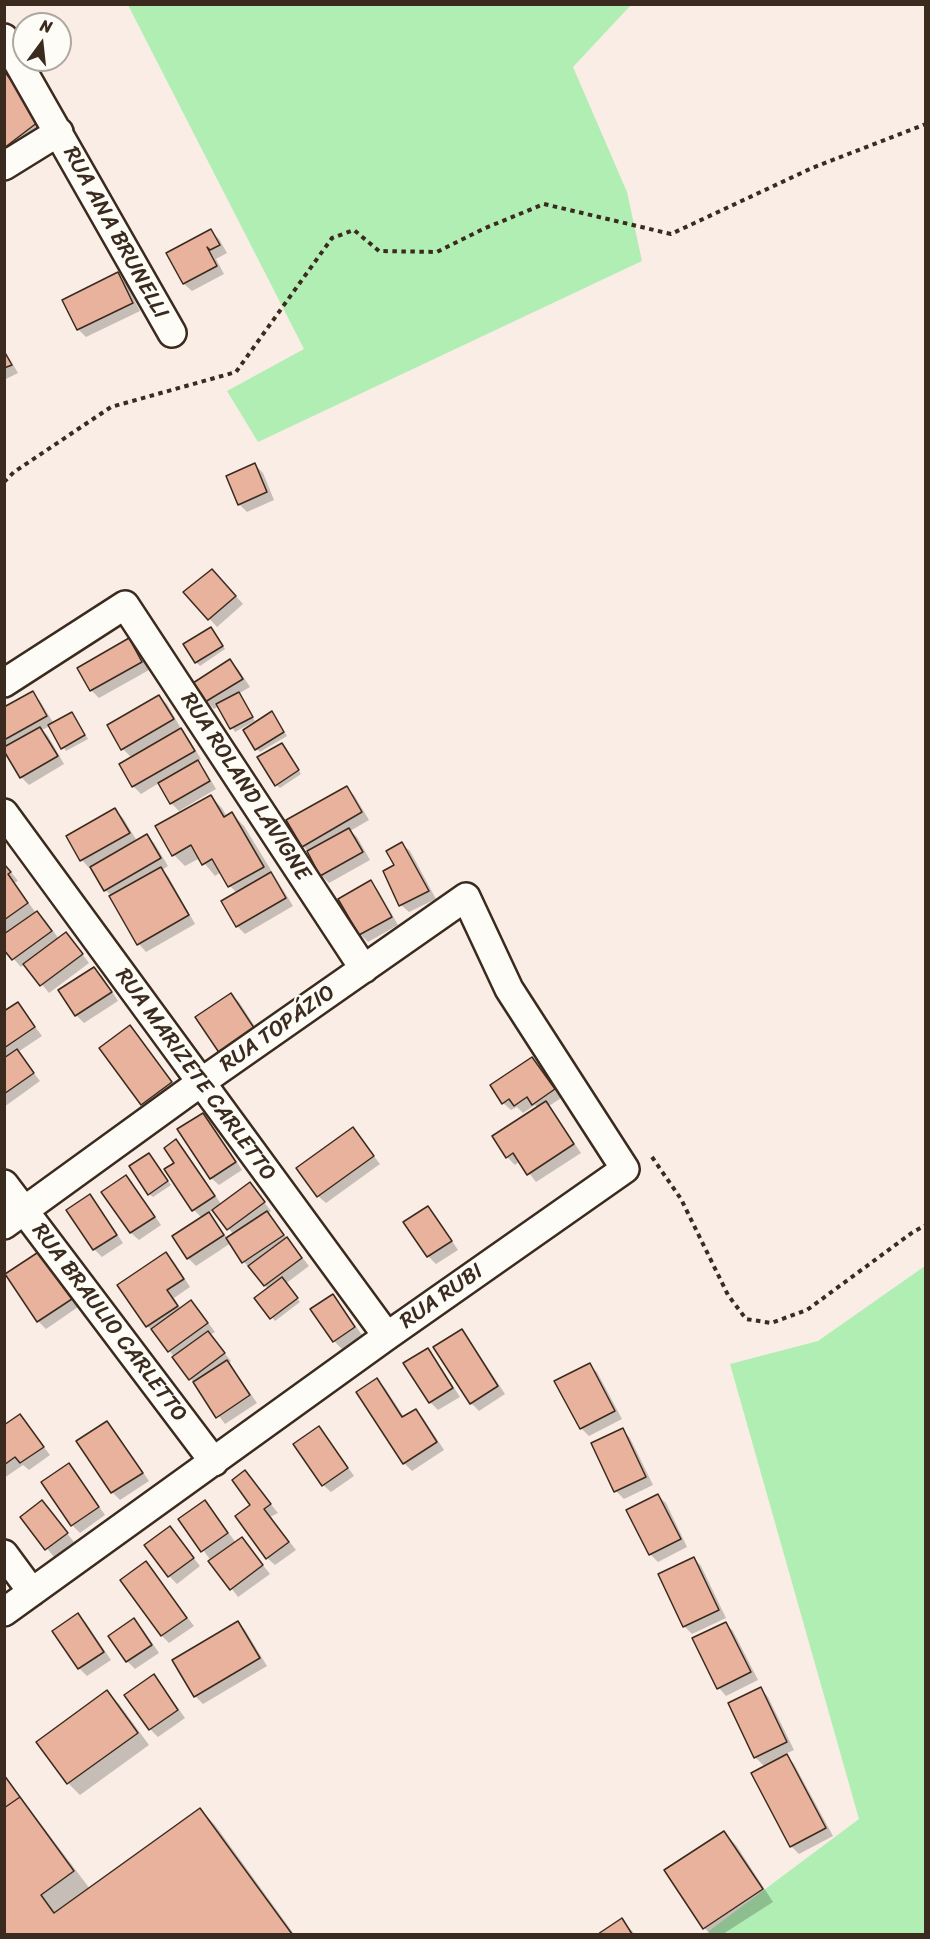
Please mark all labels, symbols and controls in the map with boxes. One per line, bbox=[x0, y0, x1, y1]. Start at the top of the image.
text: N bbox=[37, 11, 55, 42]
north arrow bbox=[12, 12, 72, 72]
street label: RUA ANA BRUNELLI bbox=[57, 142, 173, 324]
street label: RUA ROLAND LAVIGNE bbox=[174, 688, 316, 886]
street label: RUA MARIZETE CARLETTO bbox=[109, 963, 281, 1187]
street label: RUA TOPÁZIO bbox=[215, 980, 341, 1078]
street label: RUA BRAULIO CARLETTO bbox=[26, 1218, 192, 1428]
street label: RUA RUBI bbox=[395, 1259, 489, 1335]

